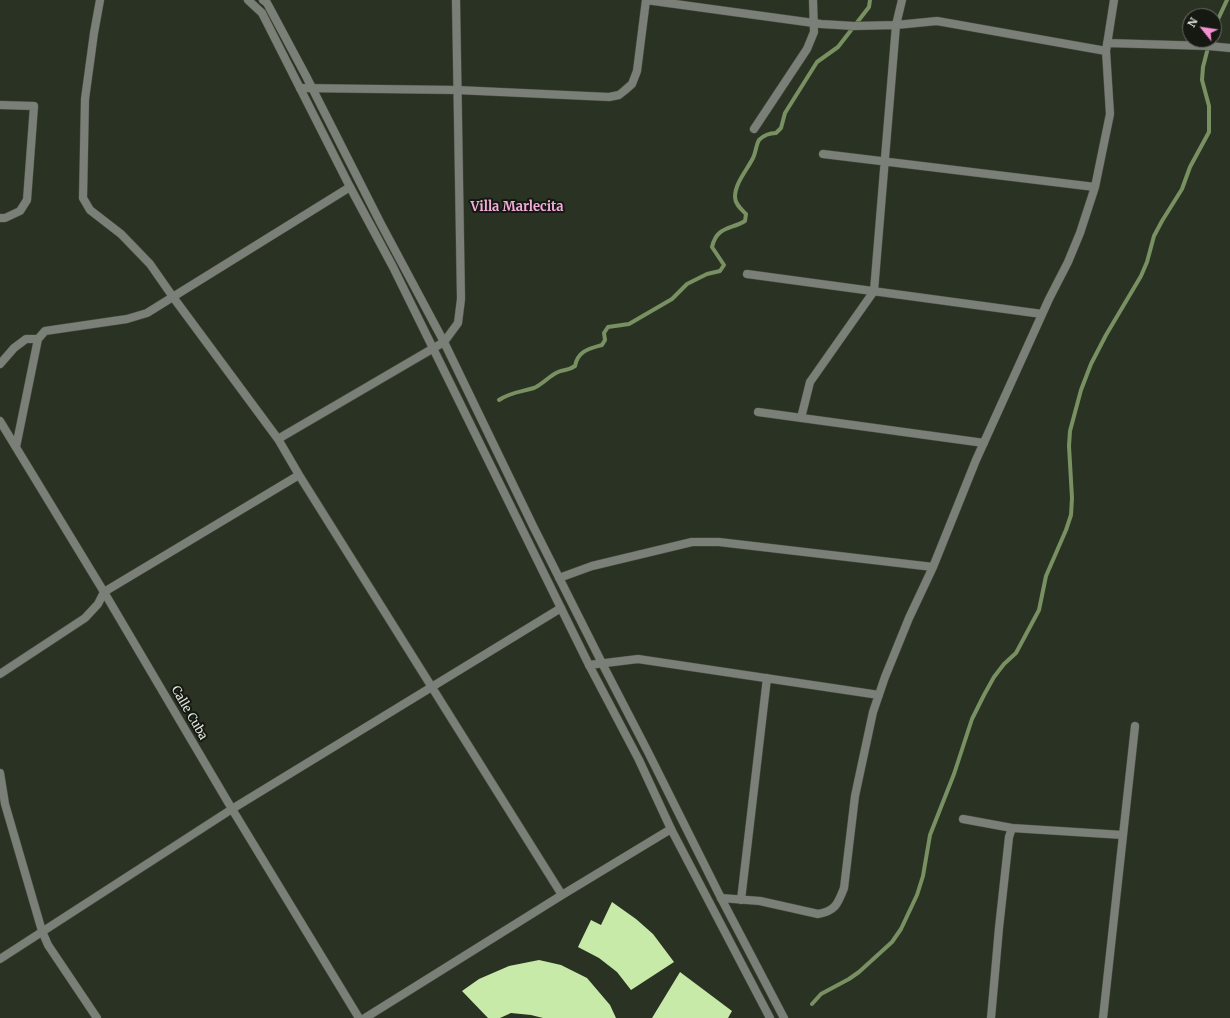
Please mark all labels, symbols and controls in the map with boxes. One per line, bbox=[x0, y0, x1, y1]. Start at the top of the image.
north arrow bbox=[1182, 8, 1222, 48]
text: N bbox=[1184, 15, 1201, 30]
district label: Villa Marlecita bbox=[470, 199, 564, 215]
street label: Calle Cuba bbox=[168, 684, 210, 742]

